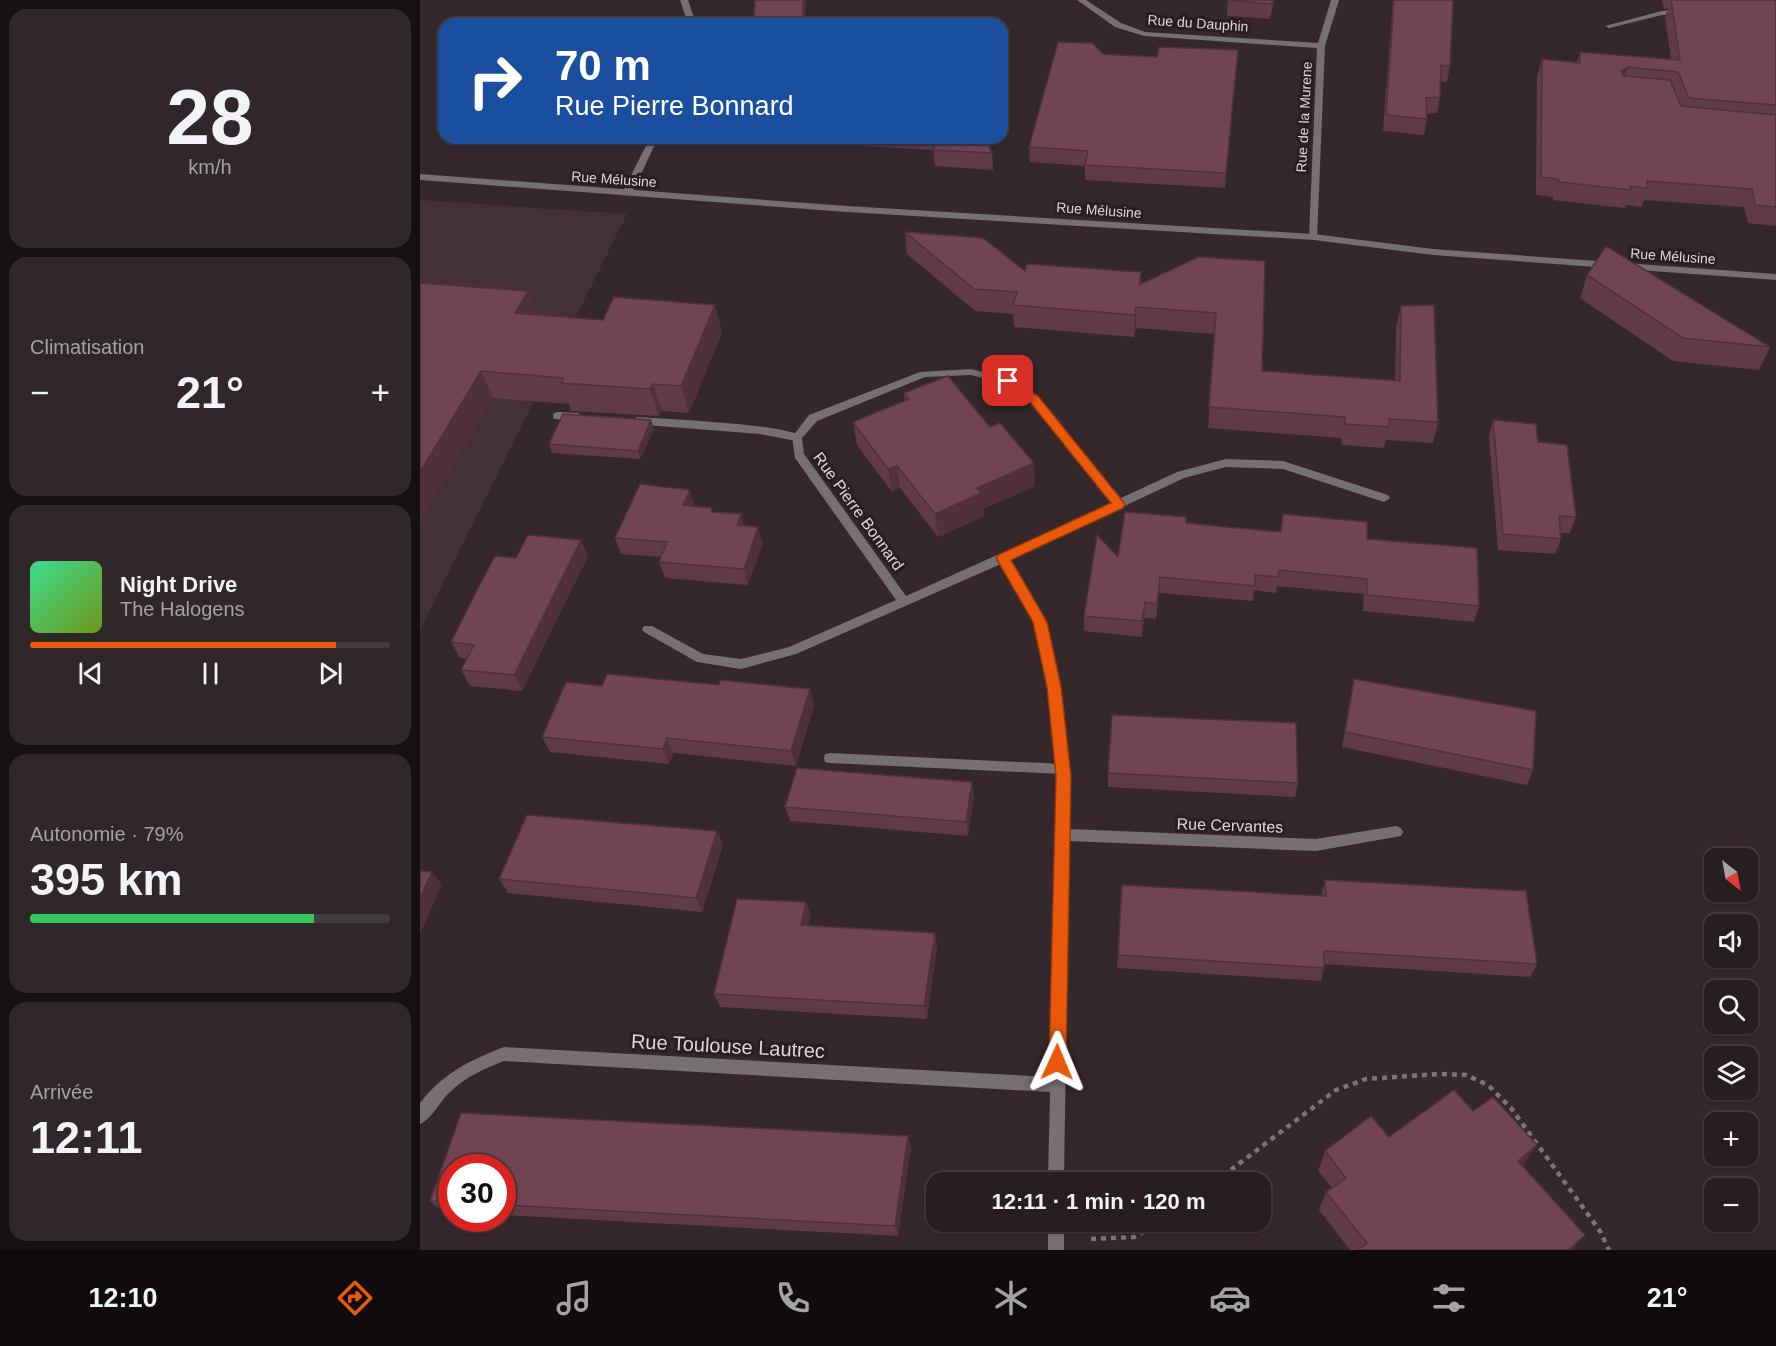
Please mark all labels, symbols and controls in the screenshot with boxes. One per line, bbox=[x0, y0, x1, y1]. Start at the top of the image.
street label: Rue du Dauphin bbox=[1147, 11, 1249, 35]
icon: right bbox=[456, 42, 534, 120]
text: 70 m bbox=[555, 42, 651, 89]
street label: Rue de la Murene bbox=[1293, 61, 1315, 173]
text: 28 bbox=[167, 73, 253, 161]
text: Rue Pierre Bonnard bbox=[555, 91, 794, 121]
text: km/h bbox=[188, 156, 232, 178]
street label: Rue Mélusine bbox=[571, 168, 657, 190]
street label: Rue Mélusine bbox=[1056, 199, 1142, 221]
street label: Rue Mélusine bbox=[1630, 245, 1716, 267]
text: Climatisation bbox=[30, 336, 144, 358]
pin bbox=[982, 355, 1033, 406]
icon: arrive bbox=[991, 364, 1024, 397]
text: 21° bbox=[176, 367, 244, 418]
text: − bbox=[30, 374, 49, 411]
text: + bbox=[371, 374, 390, 411]
street label: Rue Pierre Bonnard bbox=[810, 449, 907, 573]
text: Night Drive bbox=[120, 572, 237, 597]
text: The Halogens bbox=[120, 598, 245, 620]
icon: previous bbox=[74, 657, 107, 690]
icon: pause bbox=[194, 657, 227, 690]
icon: next bbox=[314, 657, 347, 690]
street label: Rue Cervantes bbox=[1176, 815, 1284, 836]
text: Autonomie · 79% bbox=[30, 823, 183, 845]
north arrow bbox=[1704, 848, 1758, 902]
map controls bbox=[1704, 848, 1758, 1232]
text: 395 km bbox=[30, 854, 183, 905]
button: sound bbox=[1704, 914, 1758, 968]
button: search bbox=[1704, 980, 1758, 1034]
street label: Rue Toulouse Lautrec bbox=[630, 1030, 826, 1062]
position arrow bbox=[1025, 1030, 1089, 1094]
button: layers bbox=[1704, 1046, 1758, 1100]
text: Arrivée bbox=[30, 1081, 93, 1103]
text: 12:11 bbox=[30, 1112, 143, 1163]
button: + bbox=[1704, 1112, 1758, 1166]
speed limit sign: 30 bbox=[438, 1154, 516, 1232]
button: − bbox=[1704, 1178, 1758, 1232]
text: 12:11 · 1 min · 120 m bbox=[992, 1189, 1206, 1214]
icon: directions bbox=[334, 1277, 376, 1319]
icon: music bbox=[553, 1277, 595, 1319]
icon: phone bbox=[772, 1277, 814, 1319]
icon: climate bbox=[990, 1277, 1032, 1319]
icon: car bbox=[1209, 1277, 1251, 1319]
icon: filters bbox=[1428, 1277, 1470, 1319]
text: 12:10 bbox=[88, 1283, 157, 1313]
text: 21° bbox=[1647, 1283, 1688, 1313]

